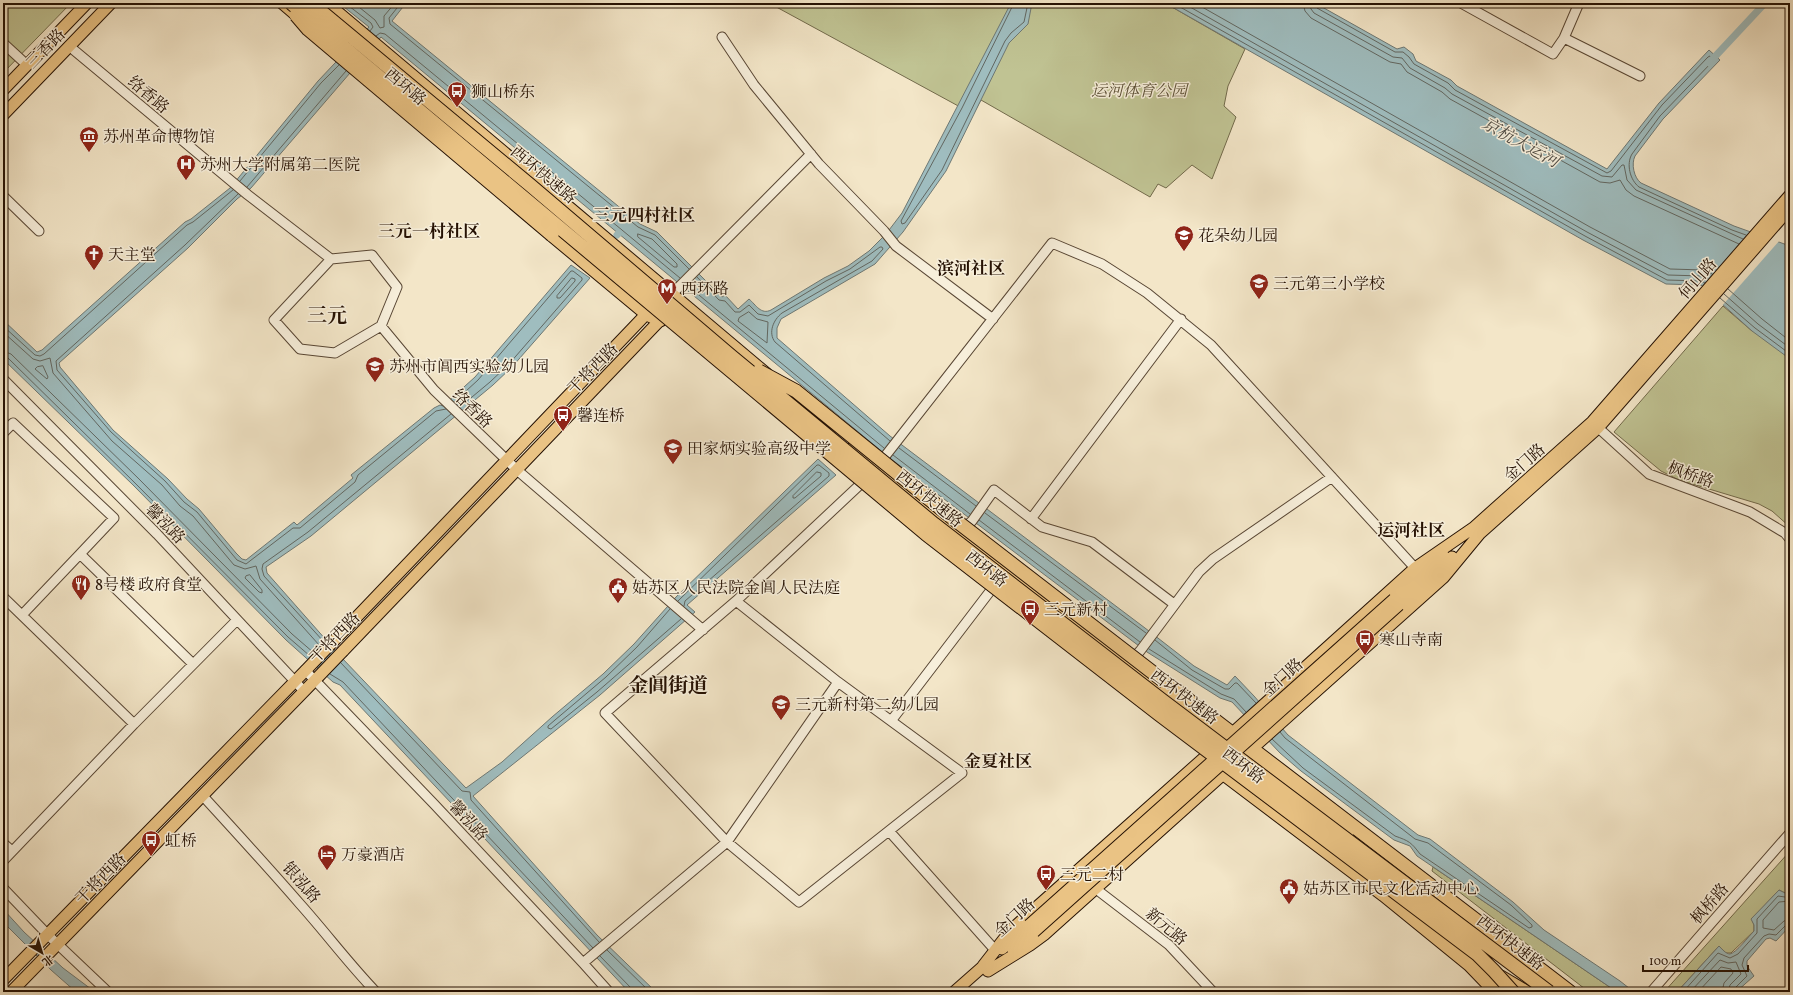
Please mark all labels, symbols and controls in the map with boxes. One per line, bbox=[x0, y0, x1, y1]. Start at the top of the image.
street label: 三香路 bbox=[22, 24, 71, 74]
street label: 西环路 bbox=[379, 64, 430, 111]
street label: 络香路 bbox=[122, 72, 173, 119]
bus stop icon: 狮山桥东 bbox=[446, 80, 468, 108]
park label: 运河体育公园 bbox=[1091, 81, 1190, 103]
place label: 狮山桥东 bbox=[471, 82, 535, 104]
water label: 京杭大运河 bbox=[1478, 113, 1566, 175]
museum icon: 苏州革命博物馆 bbox=[78, 125, 100, 153]
place label: 苏州革命博物馆 bbox=[103, 127, 215, 149]
street label: 西环快速路 bbox=[505, 141, 580, 210]
hospital icon: 苏州大学附属第二医院 bbox=[175, 153, 197, 181]
place label: 苏州大学附属第二医院 bbox=[200, 155, 360, 177]
district label: 三元四村社区 bbox=[593, 205, 695, 228]
district label: 三元一村社区 bbox=[378, 221, 480, 244]
school or university icon: 花朵幼儿园 bbox=[1173, 224, 1195, 252]
place label: 花朵幼儿园 bbox=[1198, 226, 1278, 248]
church icon: 天主堂 bbox=[83, 243, 105, 271]
place label: 天主堂 bbox=[108, 245, 156, 267]
street label: 何山路 bbox=[1674, 254, 1723, 305]
district label: 滨河社区 bbox=[937, 258, 1005, 281]
school or university icon: 三元第三小学校 bbox=[1248, 272, 1270, 300]
place label: 三元第三小学校 bbox=[1273, 274, 1385, 296]
metro station icon: 西环路 bbox=[656, 277, 678, 305]
place label: 西环路 bbox=[681, 279, 729, 301]
district label: 三元 bbox=[307, 303, 347, 331]
street label: 干将西路 bbox=[563, 339, 624, 400]
school or university icon: 苏州市阊西实验幼儿园 bbox=[364, 355, 386, 383]
place label: 苏州市阊西实验幼儿园 bbox=[389, 357, 549, 379]
street label: 络香路 bbox=[447, 385, 497, 434]
bus stop icon: 馨连桥 bbox=[552, 404, 574, 432]
place label: 馨连桥 bbox=[577, 406, 625, 428]
school or university icon: 田家炳实验高级中学 bbox=[662, 437, 684, 465]
place label: 田家炳实验高级中学 bbox=[687, 439, 831, 461]
street label: 金门路 bbox=[1500, 439, 1551, 488]
street label: 枫桥路 bbox=[1664, 457, 1717, 494]
street label: 西环快速路 bbox=[891, 466, 967, 533]
street label: 馨泓路 bbox=[140, 499, 189, 549]
district label: 运河社区 bbox=[1377, 520, 1445, 543]
street label: 西环路 bbox=[960, 546, 1011, 593]
restaurant icon: 8号楼 政府食堂 bbox=[70, 573, 92, 601]
place label: 8号楼 政府食堂 bbox=[95, 575, 202, 597]
public building icon: 姑苏区人民法院金阊人民法庭 bbox=[607, 576, 629, 604]
place label: 姑苏区人民法院金阊人民法庭 bbox=[632, 578, 840, 600]
bus stop icon: 三元新村 bbox=[1019, 598, 1041, 626]
place label: 三元新村 bbox=[1044, 600, 1108, 622]
street label: 干将西路 bbox=[305, 608, 366, 669]
bus stop icon: 寒山寺南 bbox=[1354, 628, 1376, 656]
place label: 寒山寺南 bbox=[1379, 630, 1443, 652]
street label: 金门路 bbox=[1258, 654, 1309, 703]
street label: 西环快速路 bbox=[1145, 665, 1222, 730]
district label: 金阊街道 bbox=[628, 673, 708, 701]
school or university icon: 三元新村第二幼儿园 bbox=[770, 693, 792, 721]
place label: 三元新村第二幼儿园 bbox=[795, 695, 939, 717]
street label: 西环路 bbox=[1217, 743, 1269, 790]
district label: 金夏社区 bbox=[964, 751, 1032, 774]
street label: 馨泓路 bbox=[443, 796, 492, 846]
bus stop icon: 虹桥 bbox=[140, 829, 162, 857]
place label: 虹桥 bbox=[165, 831, 197, 853]
hotel icon: 万豪酒店 bbox=[316, 843, 338, 871]
place label: 万豪酒店 bbox=[341, 845, 405, 867]
street label: 干将西路 bbox=[71, 849, 132, 910]
street label: 银泓路 bbox=[276, 858, 325, 909]
bus stop icon: 三元二村 bbox=[1035, 863, 1057, 891]
place label: 三元二村 bbox=[1060, 865, 1124, 887]
public building icon: 姑苏区市民文化活动中心 bbox=[1278, 877, 1300, 905]
place label: 姑苏区市民文化活动中心 bbox=[1303, 879, 1479, 901]
street label: 枫桥路 bbox=[1686, 879, 1735, 930]
street label: 金门路 bbox=[990, 894, 1041, 943]
street label: 新元路 bbox=[1140, 904, 1191, 951]
street label: 西环快速路 bbox=[1471, 911, 1548, 976]
north arrow bbox=[22, 933, 62, 973]
scale bar bbox=[1643, 947, 1748, 973]
text: 北 bbox=[38, 950, 56, 969]
text: 100 m bbox=[1649, 954, 1682, 970]

